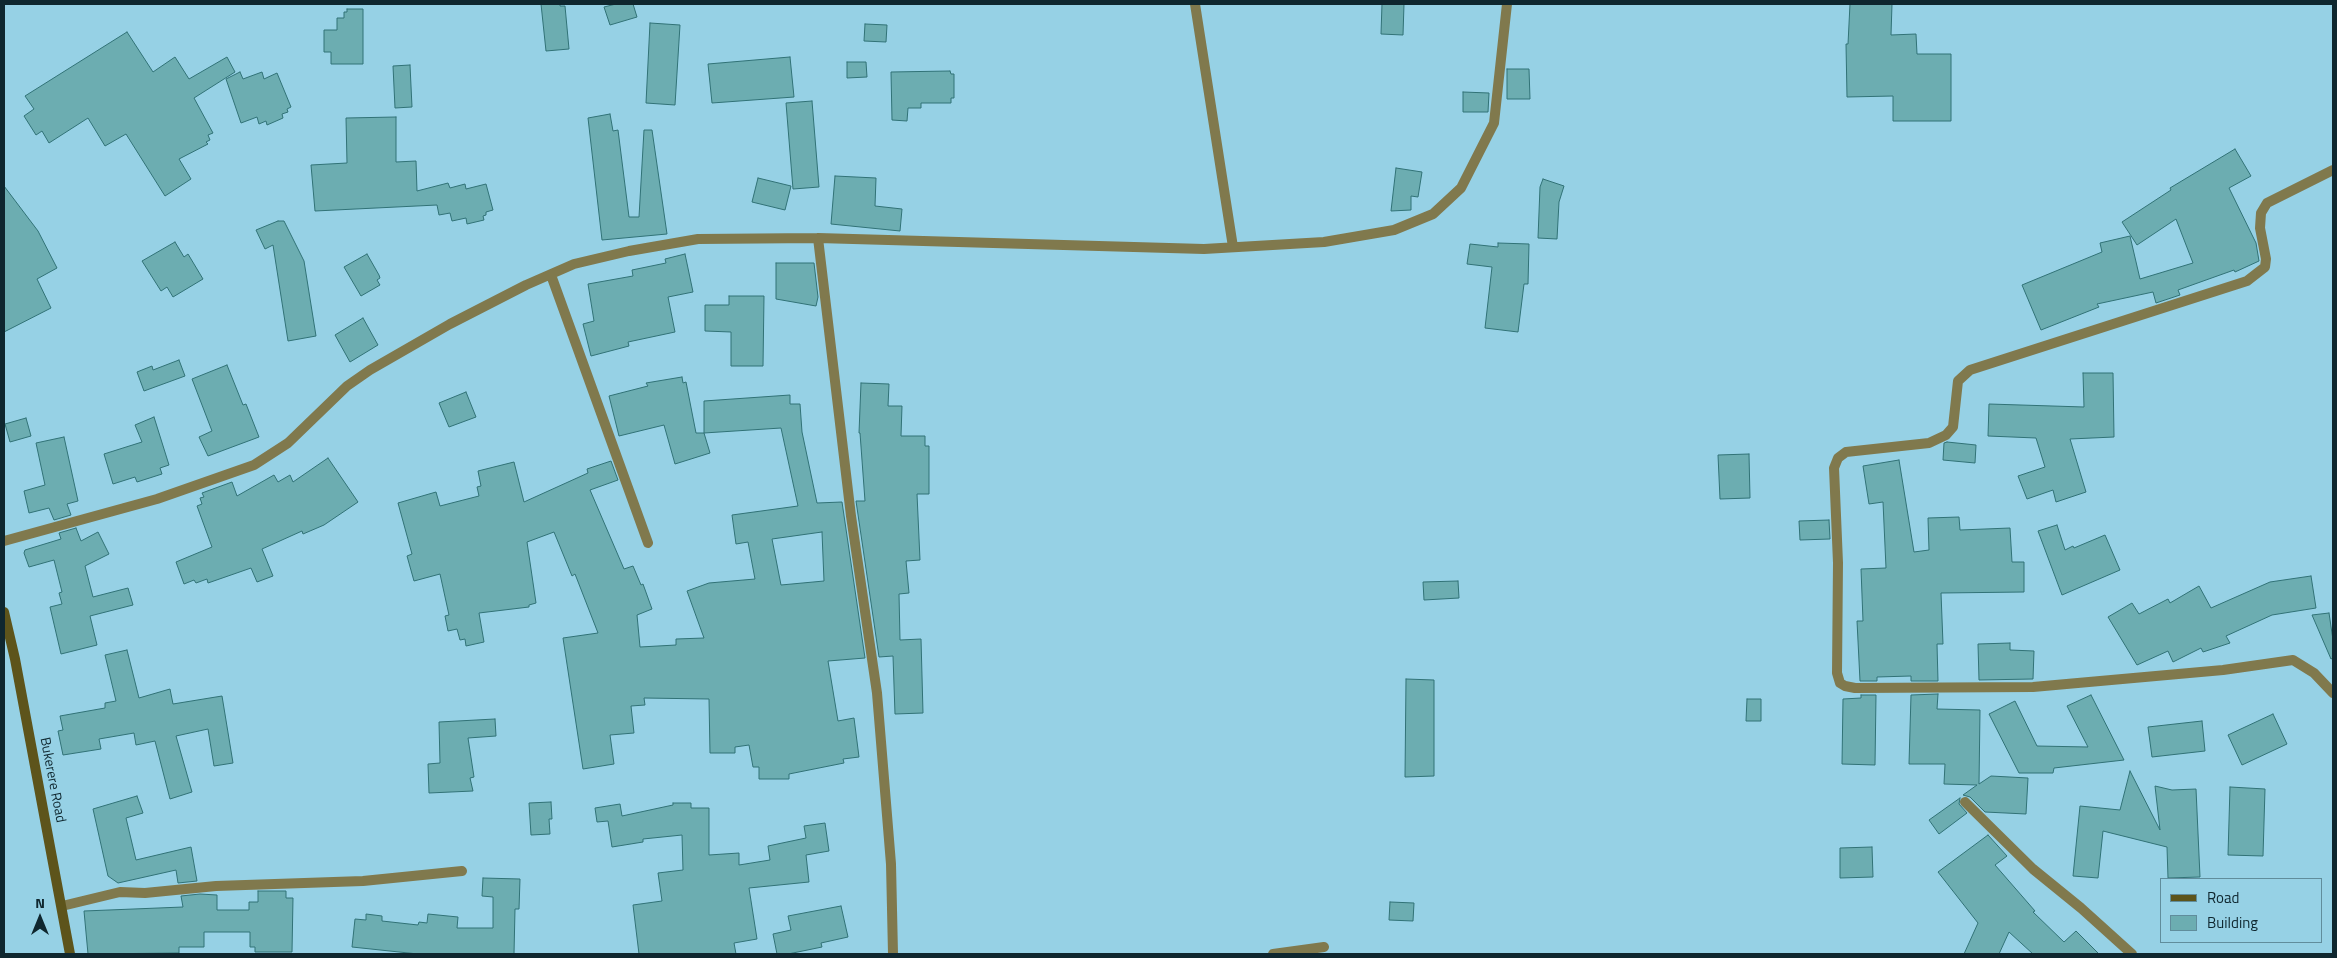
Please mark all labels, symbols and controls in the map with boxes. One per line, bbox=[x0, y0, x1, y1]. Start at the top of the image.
street label: Bukerere Road bbox=[35, 736, 69, 824]
legend bbox=[2160, 878, 2322, 943]
text: Road bbox=[2207, 886, 2239, 909]
text: N bbox=[35, 892, 45, 913]
north arrow bbox=[15, 893, 65, 943]
text: Building bbox=[2207, 911, 2258, 934]

